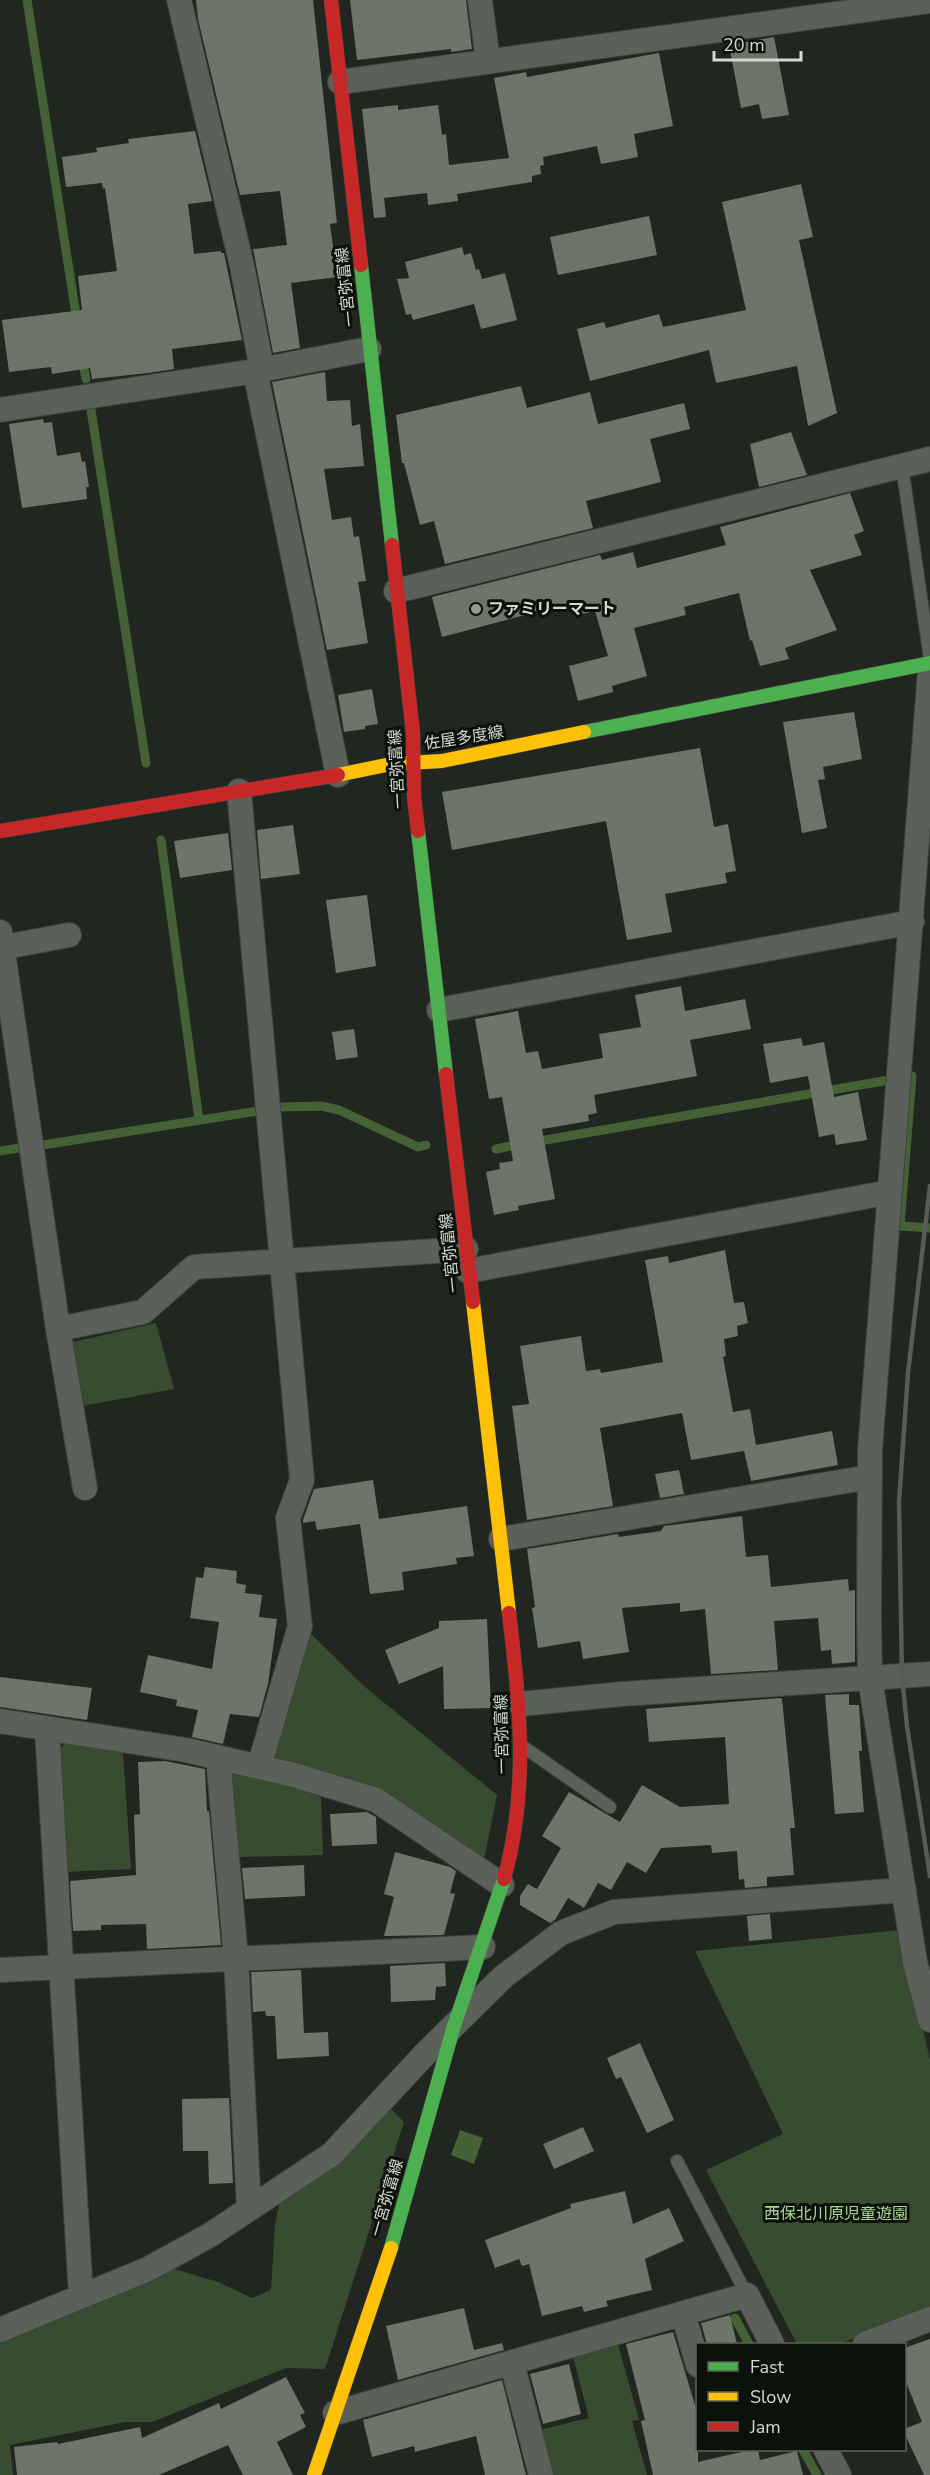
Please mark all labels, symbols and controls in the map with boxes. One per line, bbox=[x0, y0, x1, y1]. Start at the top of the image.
scale bar bbox=[714, 24, 801, 62]
text: 20 m bbox=[723, 33, 765, 57]
street label: 一宮弥富線 bbox=[331, 246, 361, 328]
place label: ファミリーマート bbox=[488, 598, 616, 620]
marker: ファミリーマート bbox=[469, 602, 483, 616]
street label: 佐屋多度線 bbox=[423, 721, 505, 755]
street label: 一宮弥富線 bbox=[384, 728, 410, 810]
street label: 一宮弥富線 bbox=[435, 1212, 465, 1294]
street label: 一宮弥富線 bbox=[490, 1694, 514, 1774]
street label: 一宮弥富線 bbox=[365, 2157, 409, 2239]
park label: 西保北川原児童遊園 bbox=[764, 2203, 908, 2225]
legend bbox=[696, 2343, 906, 2451]
text: Fast bbox=[750, 2355, 785, 2379]
text: Slow bbox=[750, 2385, 791, 2409]
text: Jam bbox=[749, 2415, 781, 2439]

